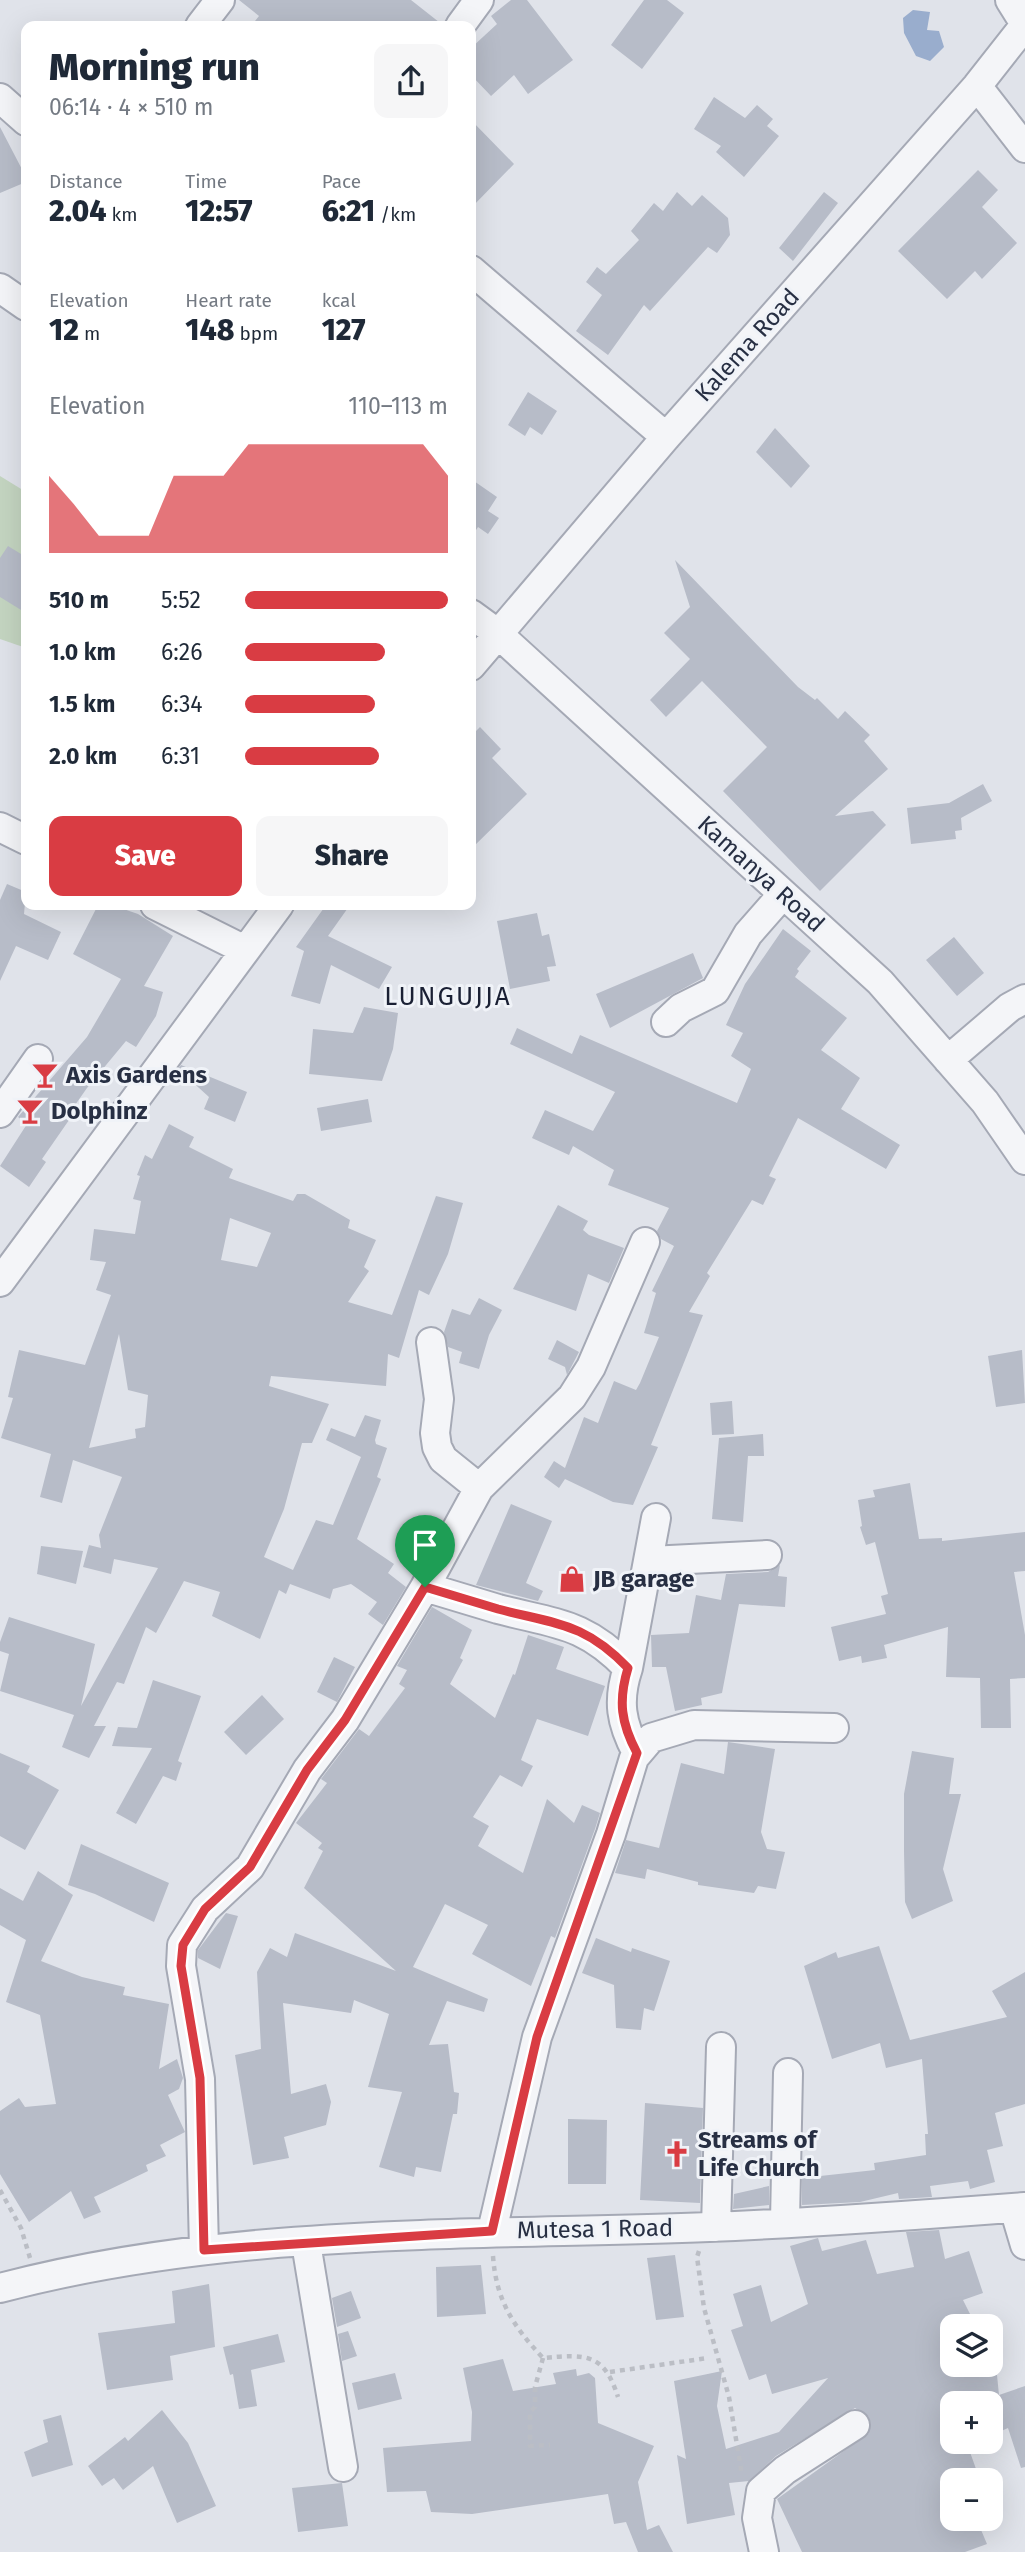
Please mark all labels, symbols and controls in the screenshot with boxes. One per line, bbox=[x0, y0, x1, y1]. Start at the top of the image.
text: Morning run bbox=[49, 44, 260, 90]
button: share bbox=[374, 44, 448, 118]
text: 06:14 · 4 × 510 m bbox=[49, 93, 213, 121]
text: Distance bbox=[49, 170, 123, 193]
text: Time bbox=[185, 170, 227, 193]
text: Pace bbox=[322, 170, 361, 193]
text: 2.04 bbox=[49, 193, 107, 229]
text: 12:57 bbox=[185, 193, 252, 229]
text: 6:21 bbox=[322, 193, 375, 229]
text: km bbox=[107, 203, 138, 226]
text: /km bbox=[375, 203, 416, 226]
street label: Kalema Road bbox=[689, 283, 805, 407]
text: Elevation bbox=[49, 289, 129, 312]
text: Heart rate bbox=[185, 289, 272, 312]
text: kcal bbox=[322, 289, 356, 312]
text: 12 bbox=[49, 312, 79, 348]
text: 148 bbox=[185, 312, 234, 348]
text: 127 bbox=[322, 312, 366, 348]
text: m bbox=[79, 322, 100, 345]
text: bpm bbox=[234, 322, 278, 345]
text: Elevation bbox=[49, 392, 145, 420]
text: 110–113 m bbox=[348, 392, 448, 420]
text: 510 m bbox=[49, 586, 109, 614]
text: 5:52 bbox=[161, 586, 201, 614]
text: 1.0 km bbox=[49, 638, 116, 666]
text: 6:26 bbox=[161, 638, 202, 666]
text: 1.5 km bbox=[49, 690, 115, 718]
text: 6:34 bbox=[161, 690, 203, 718]
text: 2.0 km bbox=[49, 742, 117, 770]
text: 6:31 bbox=[161, 742, 200, 770]
street label: Kamanya Road bbox=[692, 810, 830, 938]
button: Save bbox=[49, 816, 242, 896]
button: Share bbox=[256, 816, 448, 896]
district label: LUNGUJJA bbox=[384, 981, 512, 1012]
bar icon: Axis Gardens bbox=[30, 1060, 60, 1090]
place label: Axis Gardens bbox=[65, 1061, 208, 1089]
bar icon: Dolphinz bbox=[15, 1096, 45, 1126]
place label: Dolphinz bbox=[51, 1097, 148, 1125]
pin bbox=[395, 1515, 455, 1587]
icon: arrive bbox=[406, 1526, 444, 1564]
shop icon: JB garage bbox=[557, 1564, 587, 1594]
place label: JB garage bbox=[592, 1565, 695, 1593]
place label: Streams of Life Church bbox=[698, 2126, 820, 2182]
church icon: Streams of Life Church bbox=[662, 2139, 692, 2169]
street label: Mutesa 1 Road bbox=[517, 2214, 673, 2244]
map controls bbox=[940, 2314, 1003, 2531]
button: layers bbox=[940, 2314, 1003, 2377]
button: + bbox=[940, 2391, 1003, 2454]
button: − bbox=[940, 2468, 1003, 2531]

